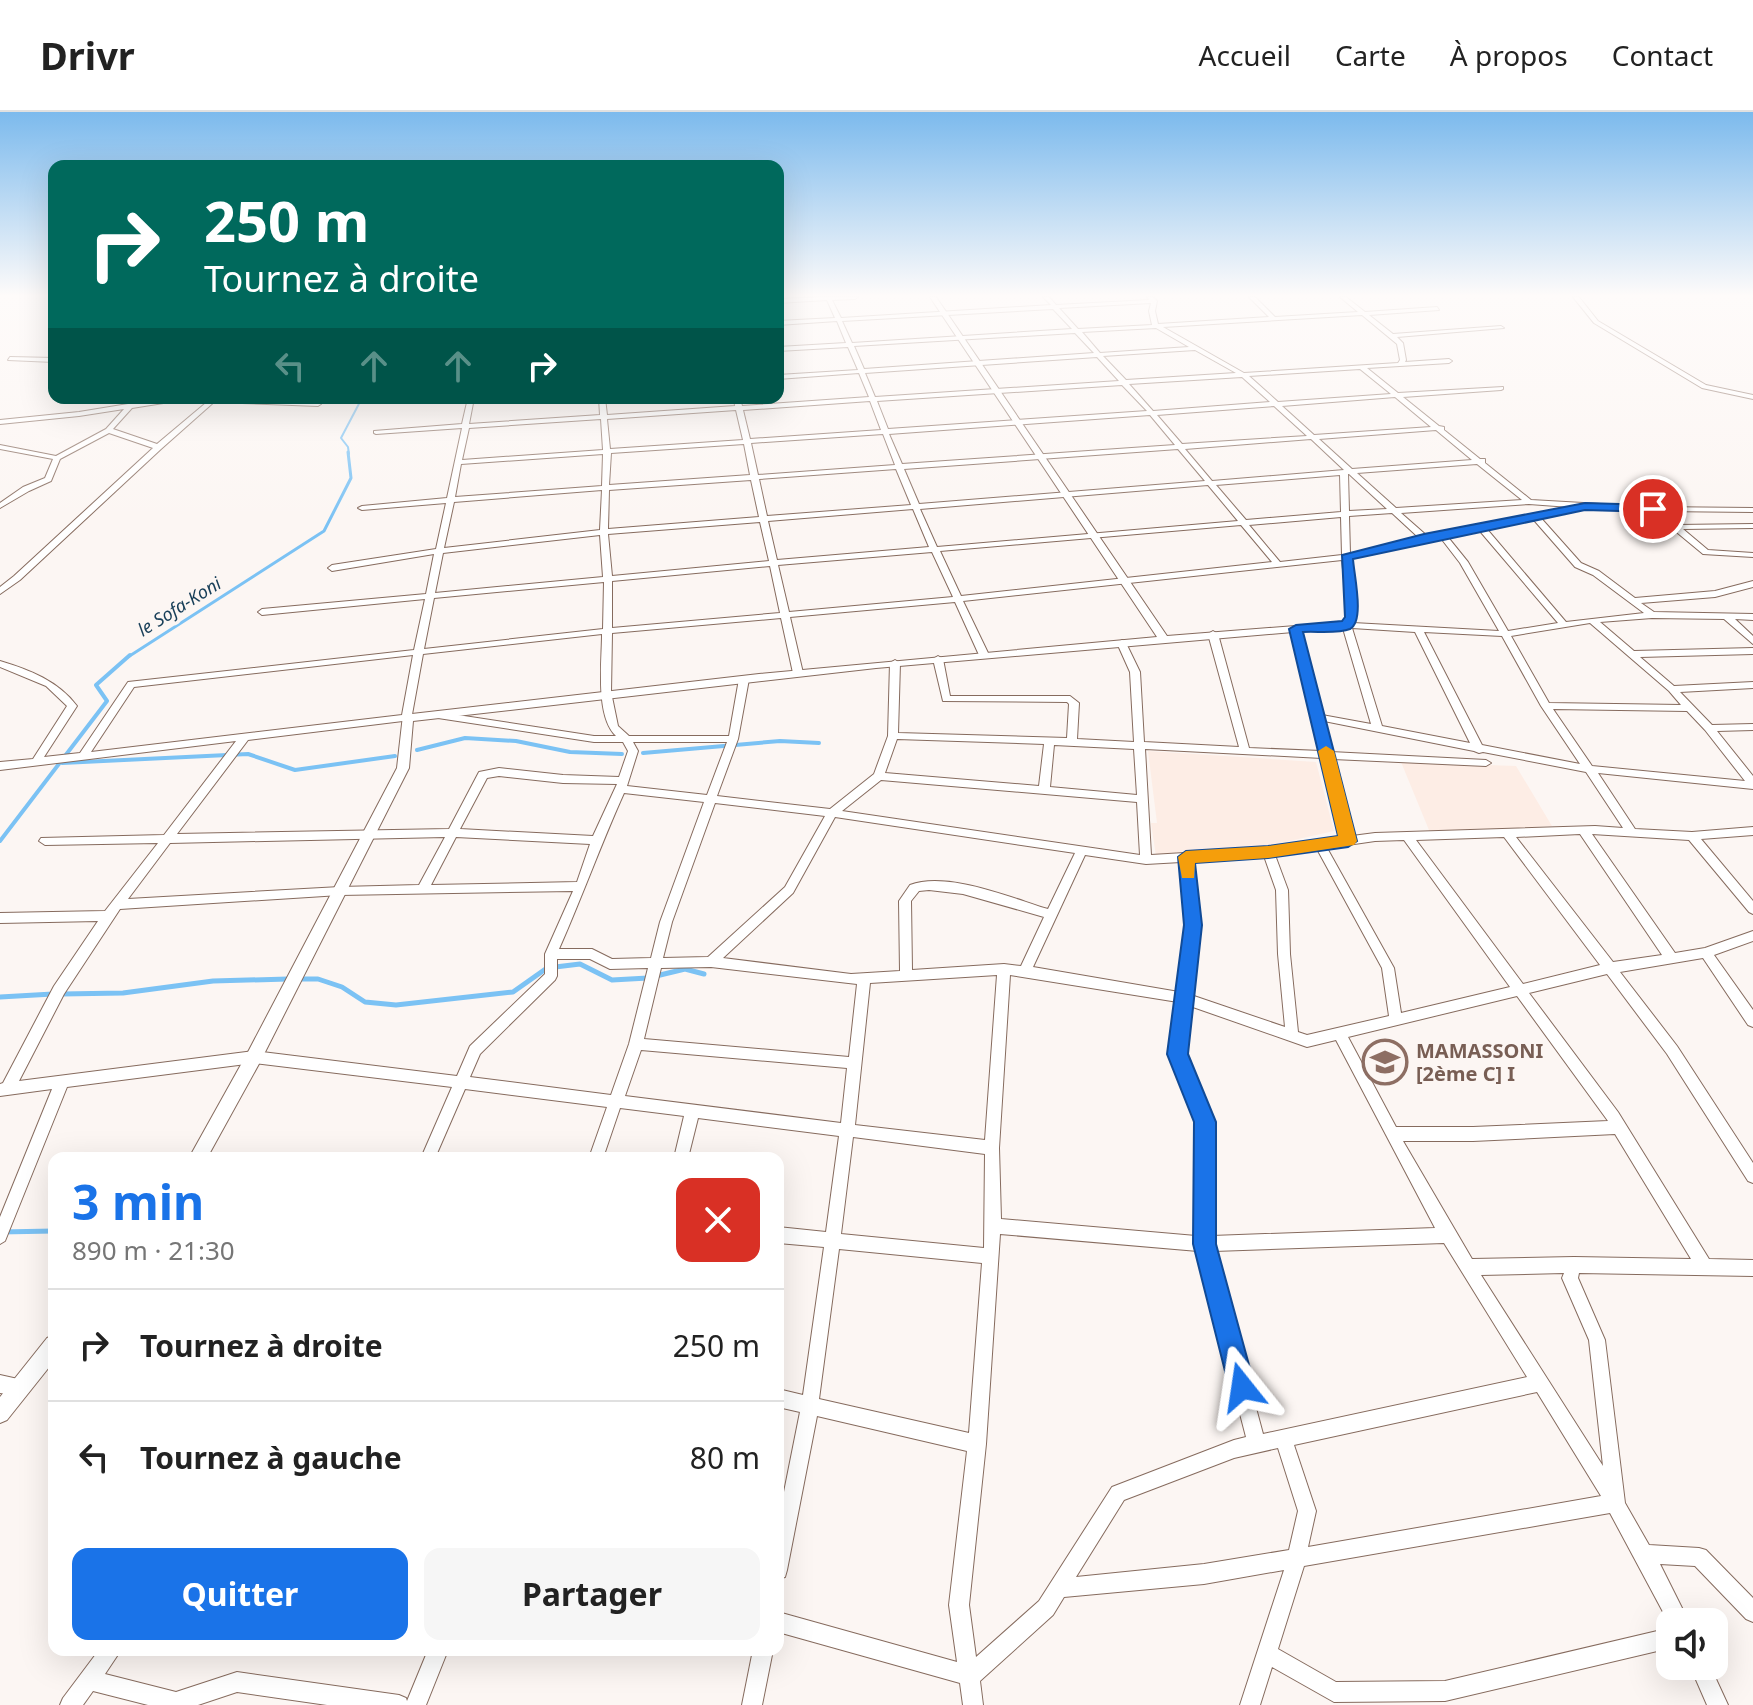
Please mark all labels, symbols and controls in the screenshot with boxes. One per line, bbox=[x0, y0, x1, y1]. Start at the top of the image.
text: Drivr bbox=[40, 29, 135, 81]
text: Accueil bbox=[1199, 36, 1291, 74]
text: Carte bbox=[1335, 36, 1406, 74]
text: À propos bbox=[1450, 36, 1568, 74]
text: Contact bbox=[1612, 36, 1713, 74]
text: 250 m bbox=[204, 182, 369, 258]
icon: right bbox=[72, 192, 176, 296]
text: Tournez à droite bbox=[204, 254, 479, 303]
icon: left bbox=[268, 344, 312, 388]
icon: ahead bbox=[352, 344, 396, 388]
icon: ahead bbox=[436, 344, 480, 388]
icon: right bbox=[520, 344, 564, 388]
pin bbox=[1619, 475, 1687, 543]
icon: arrive bbox=[1631, 487, 1675, 531]
water label: le Sofa-Koni bbox=[133, 571, 226, 641]
place label: MAMASSONI [2ème C] I bbox=[1416, 1037, 1544, 1087]
school or university icon: MAMASSONI [2ème C] I bbox=[1361, 1038, 1409, 1086]
text: 3 min bbox=[72, 1169, 204, 1234]
button: close bbox=[676, 1178, 760, 1262]
text: 890 m · 21:30 bbox=[72, 1232, 235, 1268]
icon: right bbox=[72, 1323, 116, 1367]
text: Tournez à droite bbox=[140, 1325, 383, 1366]
text: 250 m bbox=[673, 1325, 760, 1366]
position arrow bbox=[1200, 1345, 1284, 1429]
icon: left bbox=[72, 1435, 116, 1479]
text: Tournez à gauche bbox=[140, 1437, 402, 1478]
text: 80 m bbox=[690, 1437, 760, 1478]
button: Quitter bbox=[72, 1548, 408, 1640]
button: Partager bbox=[424, 1548, 760, 1640]
map controls bbox=[1656, 1608, 1728, 1680]
button: sound bbox=[1656, 1608, 1728, 1680]

